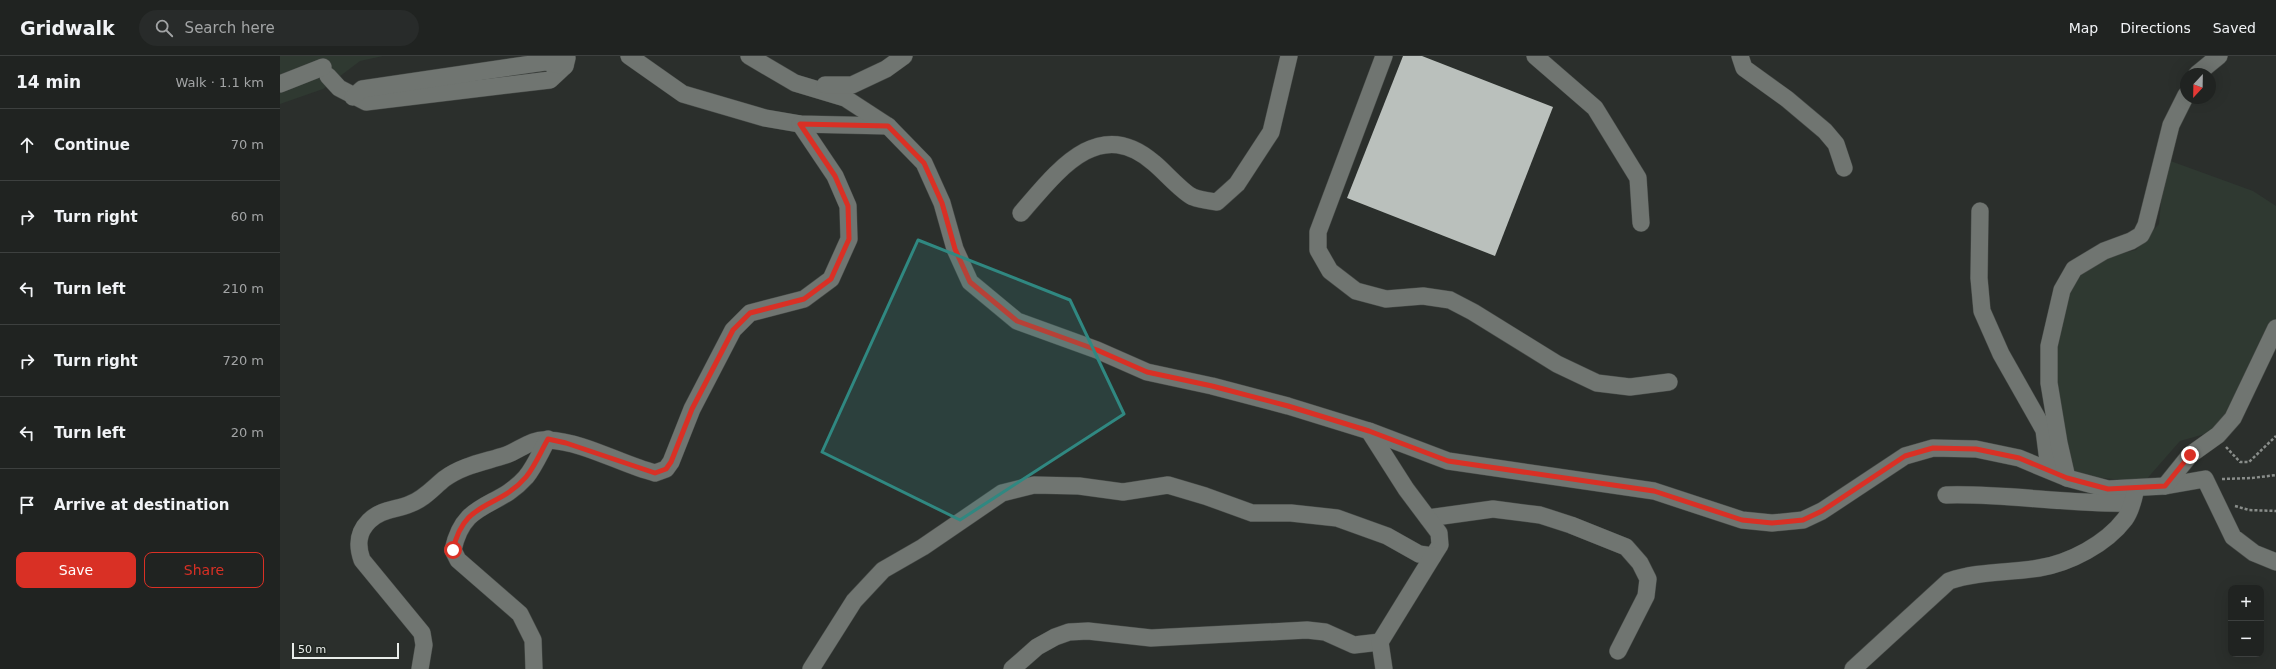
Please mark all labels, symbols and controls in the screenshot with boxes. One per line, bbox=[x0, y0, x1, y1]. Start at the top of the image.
search box bbox=[139, 10, 419, 46]
text: Gridwalk bbox=[20, 17, 115, 39]
icon: search bbox=[153, 17, 175, 39]
text: Search here bbox=[185, 19, 275, 37]
text: Map bbox=[2069, 20, 2098, 36]
text: Directions bbox=[2120, 20, 2191, 36]
text: Saved bbox=[2213, 20, 2256, 36]
north arrow bbox=[2180, 68, 2216, 104]
text: 14 min bbox=[16, 72, 81, 92]
text: Walk · 1.1 km bbox=[175, 75, 264, 90]
icon: ahead bbox=[16, 134, 38, 156]
text: Continue bbox=[54, 136, 130, 154]
text: 70 m bbox=[231, 137, 264, 152]
icon: right bbox=[16, 206, 38, 228]
text: Turn right bbox=[54, 208, 138, 226]
text: 60 m bbox=[231, 209, 264, 224]
icon: left bbox=[16, 278, 38, 300]
text: Turn left bbox=[54, 280, 126, 298]
text: 210 m bbox=[222, 281, 264, 296]
icon: right bbox=[16, 350, 38, 372]
text: Turn right bbox=[54, 352, 138, 370]
text: 720 m bbox=[222, 353, 264, 368]
icon: left bbox=[16, 422, 38, 444]
text: Turn left bbox=[54, 424, 126, 442]
text: 20 m bbox=[231, 425, 264, 440]
route end bbox=[2181, 446, 2199, 464]
icon: arrive bbox=[16, 494, 38, 516]
text: Arrive at destination bbox=[54, 496, 229, 514]
route start bbox=[444, 541, 462, 559]
button: Save bbox=[16, 552, 136, 588]
button: Share bbox=[144, 552, 264, 588]
map controls bbox=[2228, 585, 2264, 657]
button: + bbox=[2228, 585, 2264, 621]
button: − bbox=[2228, 621, 2264, 657]
scale bar bbox=[292, 641, 399, 660]
text: 50 m bbox=[298, 643, 326, 656]

